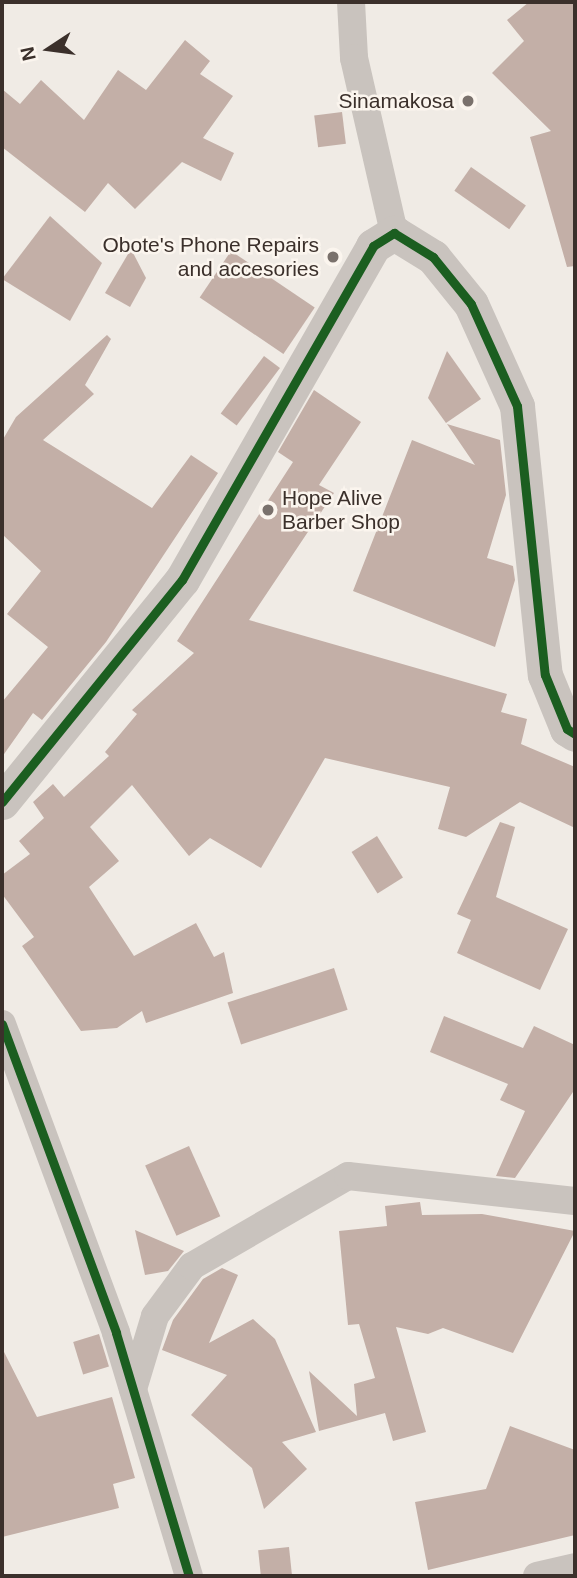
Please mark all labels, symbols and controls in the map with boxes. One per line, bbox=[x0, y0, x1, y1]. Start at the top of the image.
north arrow bbox=[14, 14, 84, 84]
text: N bbox=[16, 45, 40, 63]
place label: Sinamakosa bbox=[338, 88, 454, 114]
marker: Sinamakosa bbox=[460, 93, 476, 109]
place label: Obote's Phone Repairs and accesories bbox=[103, 232, 319, 282]
marker: Obote's Phone Repairs and accesories bbox=[325, 249, 341, 265]
place label: Hope Alive Barber Shop bbox=[282, 485, 400, 535]
marker: Hope Alive Barber Shop bbox=[260, 502, 276, 518]

